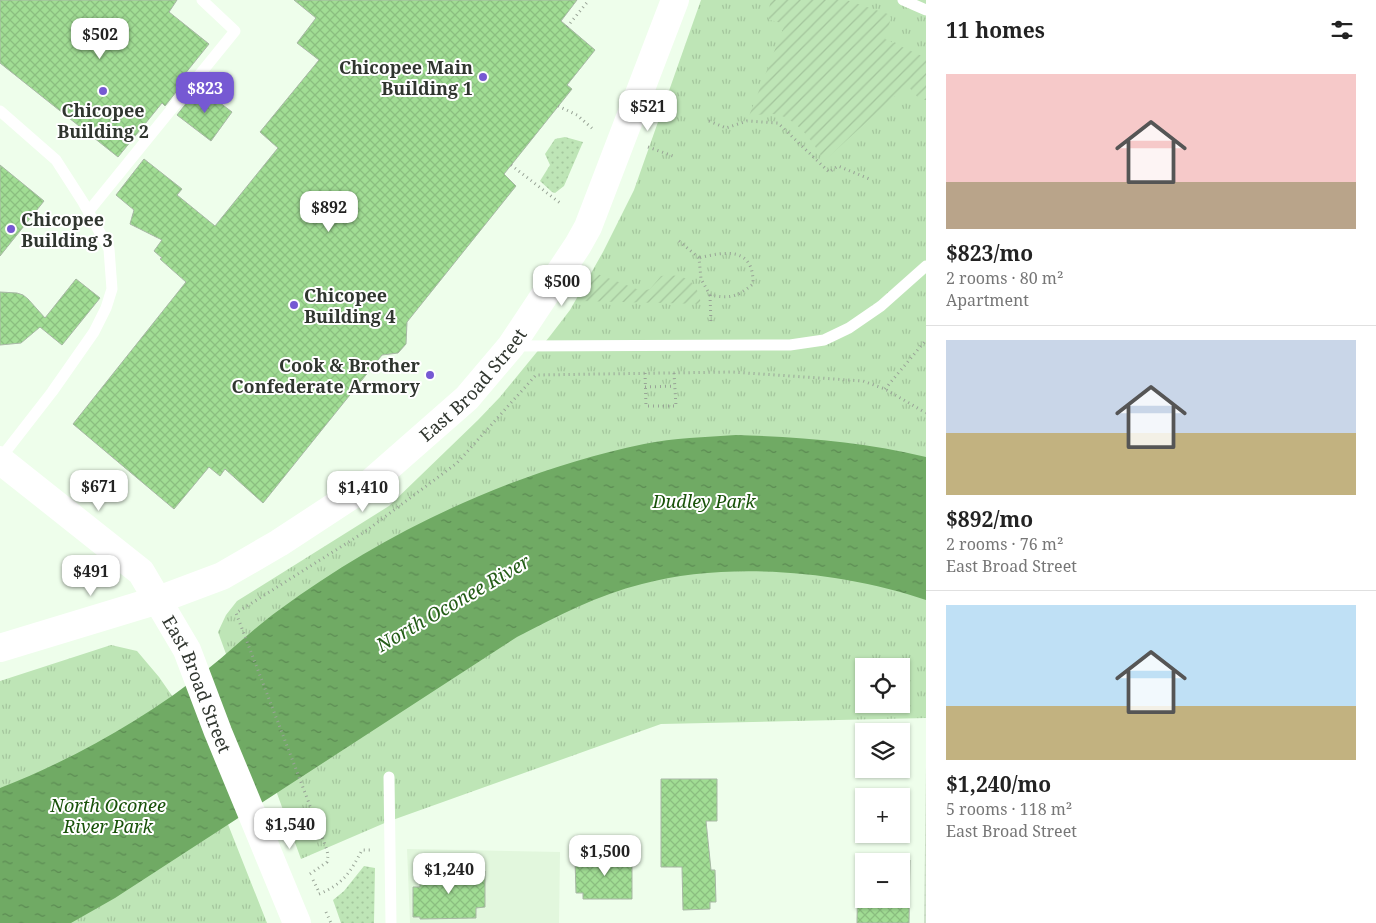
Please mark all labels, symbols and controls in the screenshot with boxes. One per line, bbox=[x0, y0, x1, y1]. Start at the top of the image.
text: 11 homes bbox=[946, 16, 1045, 44]
icon: filters bbox=[1328, 16, 1356, 44]
pin: $502 bbox=[70, 18, 130, 60]
text: $502 bbox=[82, 23, 118, 45]
place label: Chicopee Main Building 1 bbox=[339, 55, 473, 100]
marker: Chicopee Main Building 1 bbox=[477, 71, 489, 83]
pin: $823 bbox=[175, 72, 235, 114]
text: $823 bbox=[187, 77, 223, 99]
marker: Chicopee Building 2 bbox=[97, 85, 109, 97]
pin: $521 bbox=[618, 90, 678, 132]
text: $521 bbox=[630, 95, 666, 117]
place label: Chicopee Building 2 bbox=[57, 98, 149, 143]
icon: home bbox=[1106, 107, 1196, 197]
pin: $892 bbox=[299, 190, 359, 233]
text: $892 bbox=[311, 196, 347, 218]
place label: Chicopee Building 3 bbox=[21, 207, 113, 252]
marker: Chicopee Building 3 bbox=[5, 223, 17, 235]
text: $823/mo bbox=[946, 239, 1033, 267]
pin: $500 bbox=[532, 264, 592, 307]
text: 2 rooms · 80 m² bbox=[946, 267, 1063, 289]
text: $500 bbox=[544, 270, 580, 292]
place label: Chicopee Building 4 bbox=[304, 283, 396, 328]
text: Apartment bbox=[946, 289, 1029, 311]
marker: Chicopee Building 4 bbox=[288, 299, 300, 311]
street label: East Broad Street bbox=[414, 323, 532, 447]
place label: Cook & Brother Confederate Armory bbox=[232, 353, 421, 398]
marker: Cook & Brother Confederate Armory bbox=[424, 369, 436, 381]
icon: home bbox=[1106, 372, 1196, 462]
pin: $671 bbox=[69, 470, 129, 512]
pin: $1,410 bbox=[322, 470, 404, 513]
text: $671 bbox=[81, 475, 117, 497]
text: $1,410 bbox=[338, 476, 388, 498]
park label: Dudley Park bbox=[651, 489, 756, 513]
text: $892/mo bbox=[946, 505, 1033, 533]
text: 2 rooms · 76 m² bbox=[946, 533, 1063, 555]
water label: North Oconee River bbox=[370, 548, 535, 658]
pin: $491 bbox=[61, 554, 121, 597]
text: East Broad Street bbox=[946, 555, 1077, 577]
text: $491 bbox=[73, 560, 109, 582]
street label: East Broad Street bbox=[157, 611, 237, 756]
icon: home bbox=[1106, 637, 1196, 727]
map controls bbox=[855, 658, 910, 908]
button: locate bbox=[855, 658, 910, 713]
button: layers bbox=[855, 723, 910, 778]
text: $1,240/mo bbox=[946, 770, 1051, 798]
button: + bbox=[855, 788, 910, 843]
park label: North Oconee River Park bbox=[49, 793, 166, 838]
text: 5 rooms · 118 m² bbox=[946, 798, 1072, 820]
pin: $1,540 bbox=[249, 808, 331, 850]
text: $1,540 bbox=[265, 813, 315, 835]
text: East Broad Street bbox=[946, 820, 1077, 842]
pin: $1,500 bbox=[564, 834, 646, 877]
text: $1,500 bbox=[580, 840, 630, 862]
pin: $1,240 bbox=[408, 852, 490, 895]
button: − bbox=[855, 853, 910, 908]
text: $1,240 bbox=[424, 858, 474, 880]

